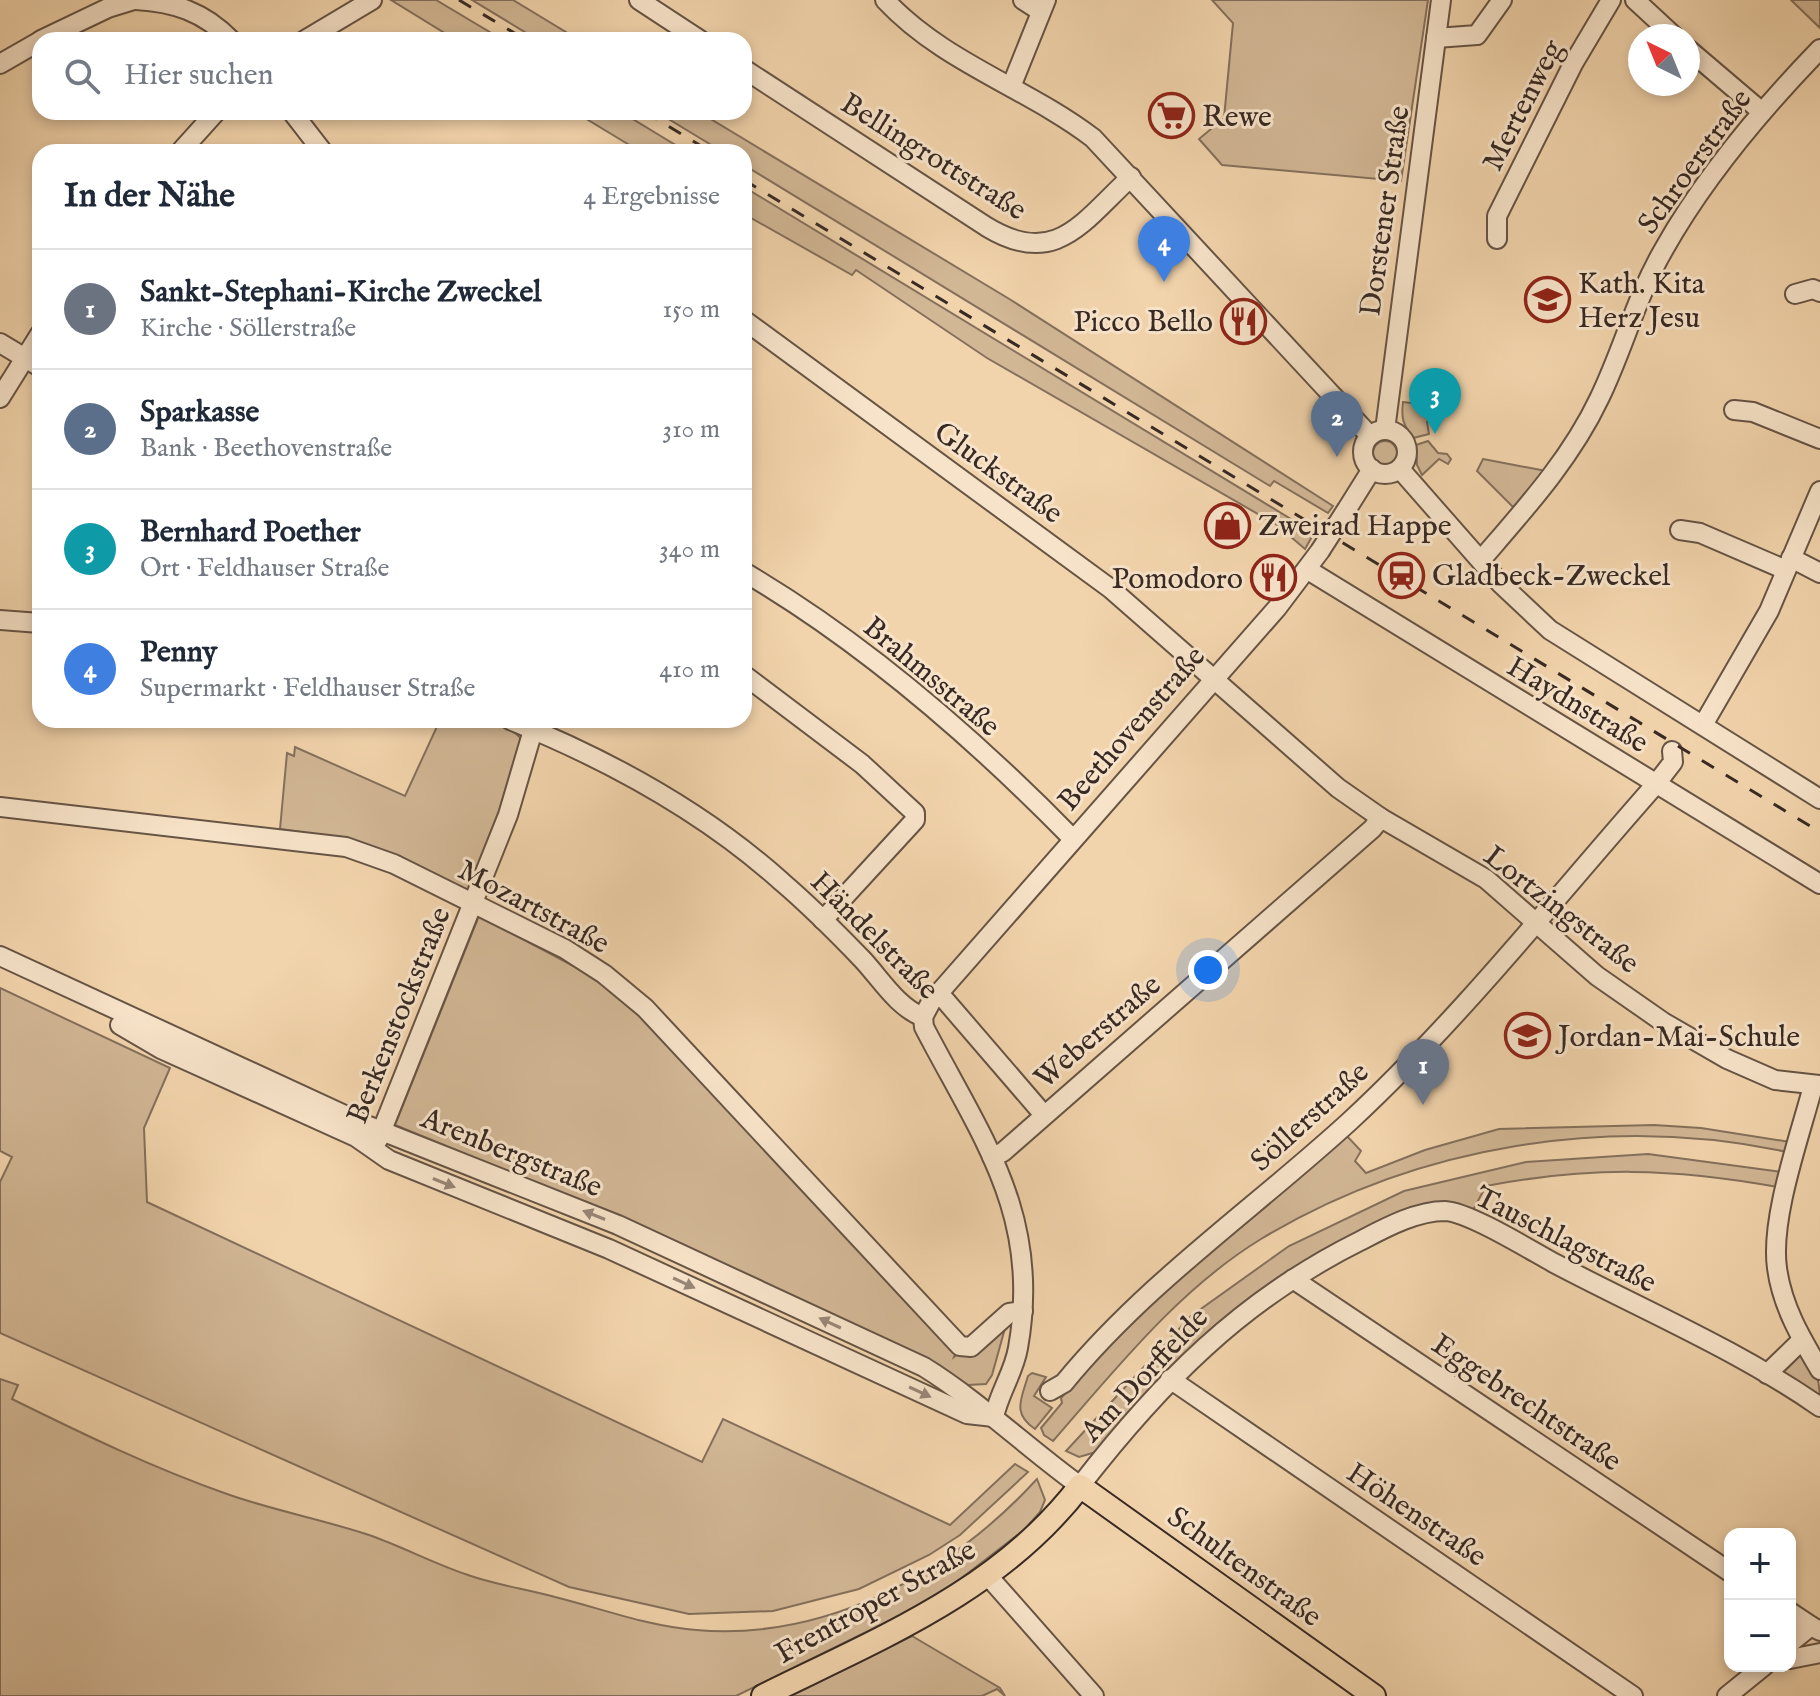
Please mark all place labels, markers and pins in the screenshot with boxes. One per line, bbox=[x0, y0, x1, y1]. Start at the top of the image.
supermarket icon: Rewe bbox=[1147, 92, 1195, 140]
place label: Rewe bbox=[1202, 99, 1272, 137]
pin: 4 bbox=[1138, 216, 1190, 282]
place label: Kath. Kita Herz Jesu bbox=[1578, 266, 1705, 338]
school or university icon: Kath. Kita Herz Jesu bbox=[1523, 276, 1571, 324]
restaurant icon: Picco Bello bbox=[1220, 297, 1268, 345]
place label: Picco Bello bbox=[1073, 304, 1213, 342]
pin: 3 bbox=[1409, 368, 1461, 434]
pin: 2 bbox=[1311, 391, 1363, 457]
shop icon: Zweirad Happe bbox=[1203, 501, 1251, 549]
place label: Zweirad Happe bbox=[1258, 508, 1451, 546]
station icon: Gladbeck-Zweckel bbox=[1377, 551, 1425, 599]
restaurant icon: Pomodoro bbox=[1250, 554, 1298, 602]
place label: Gladbeck-Zweckel bbox=[1432, 558, 1671, 596]
place label: Pomodoro bbox=[1112, 561, 1243, 599]
school or university icon: Jordan-Mai-Schule bbox=[1503, 1012, 1551, 1060]
place label: Jordan-Mai-Schule bbox=[1555, 1019, 1800, 1057]
pin: 1 bbox=[1397, 1039, 1449, 1105]

